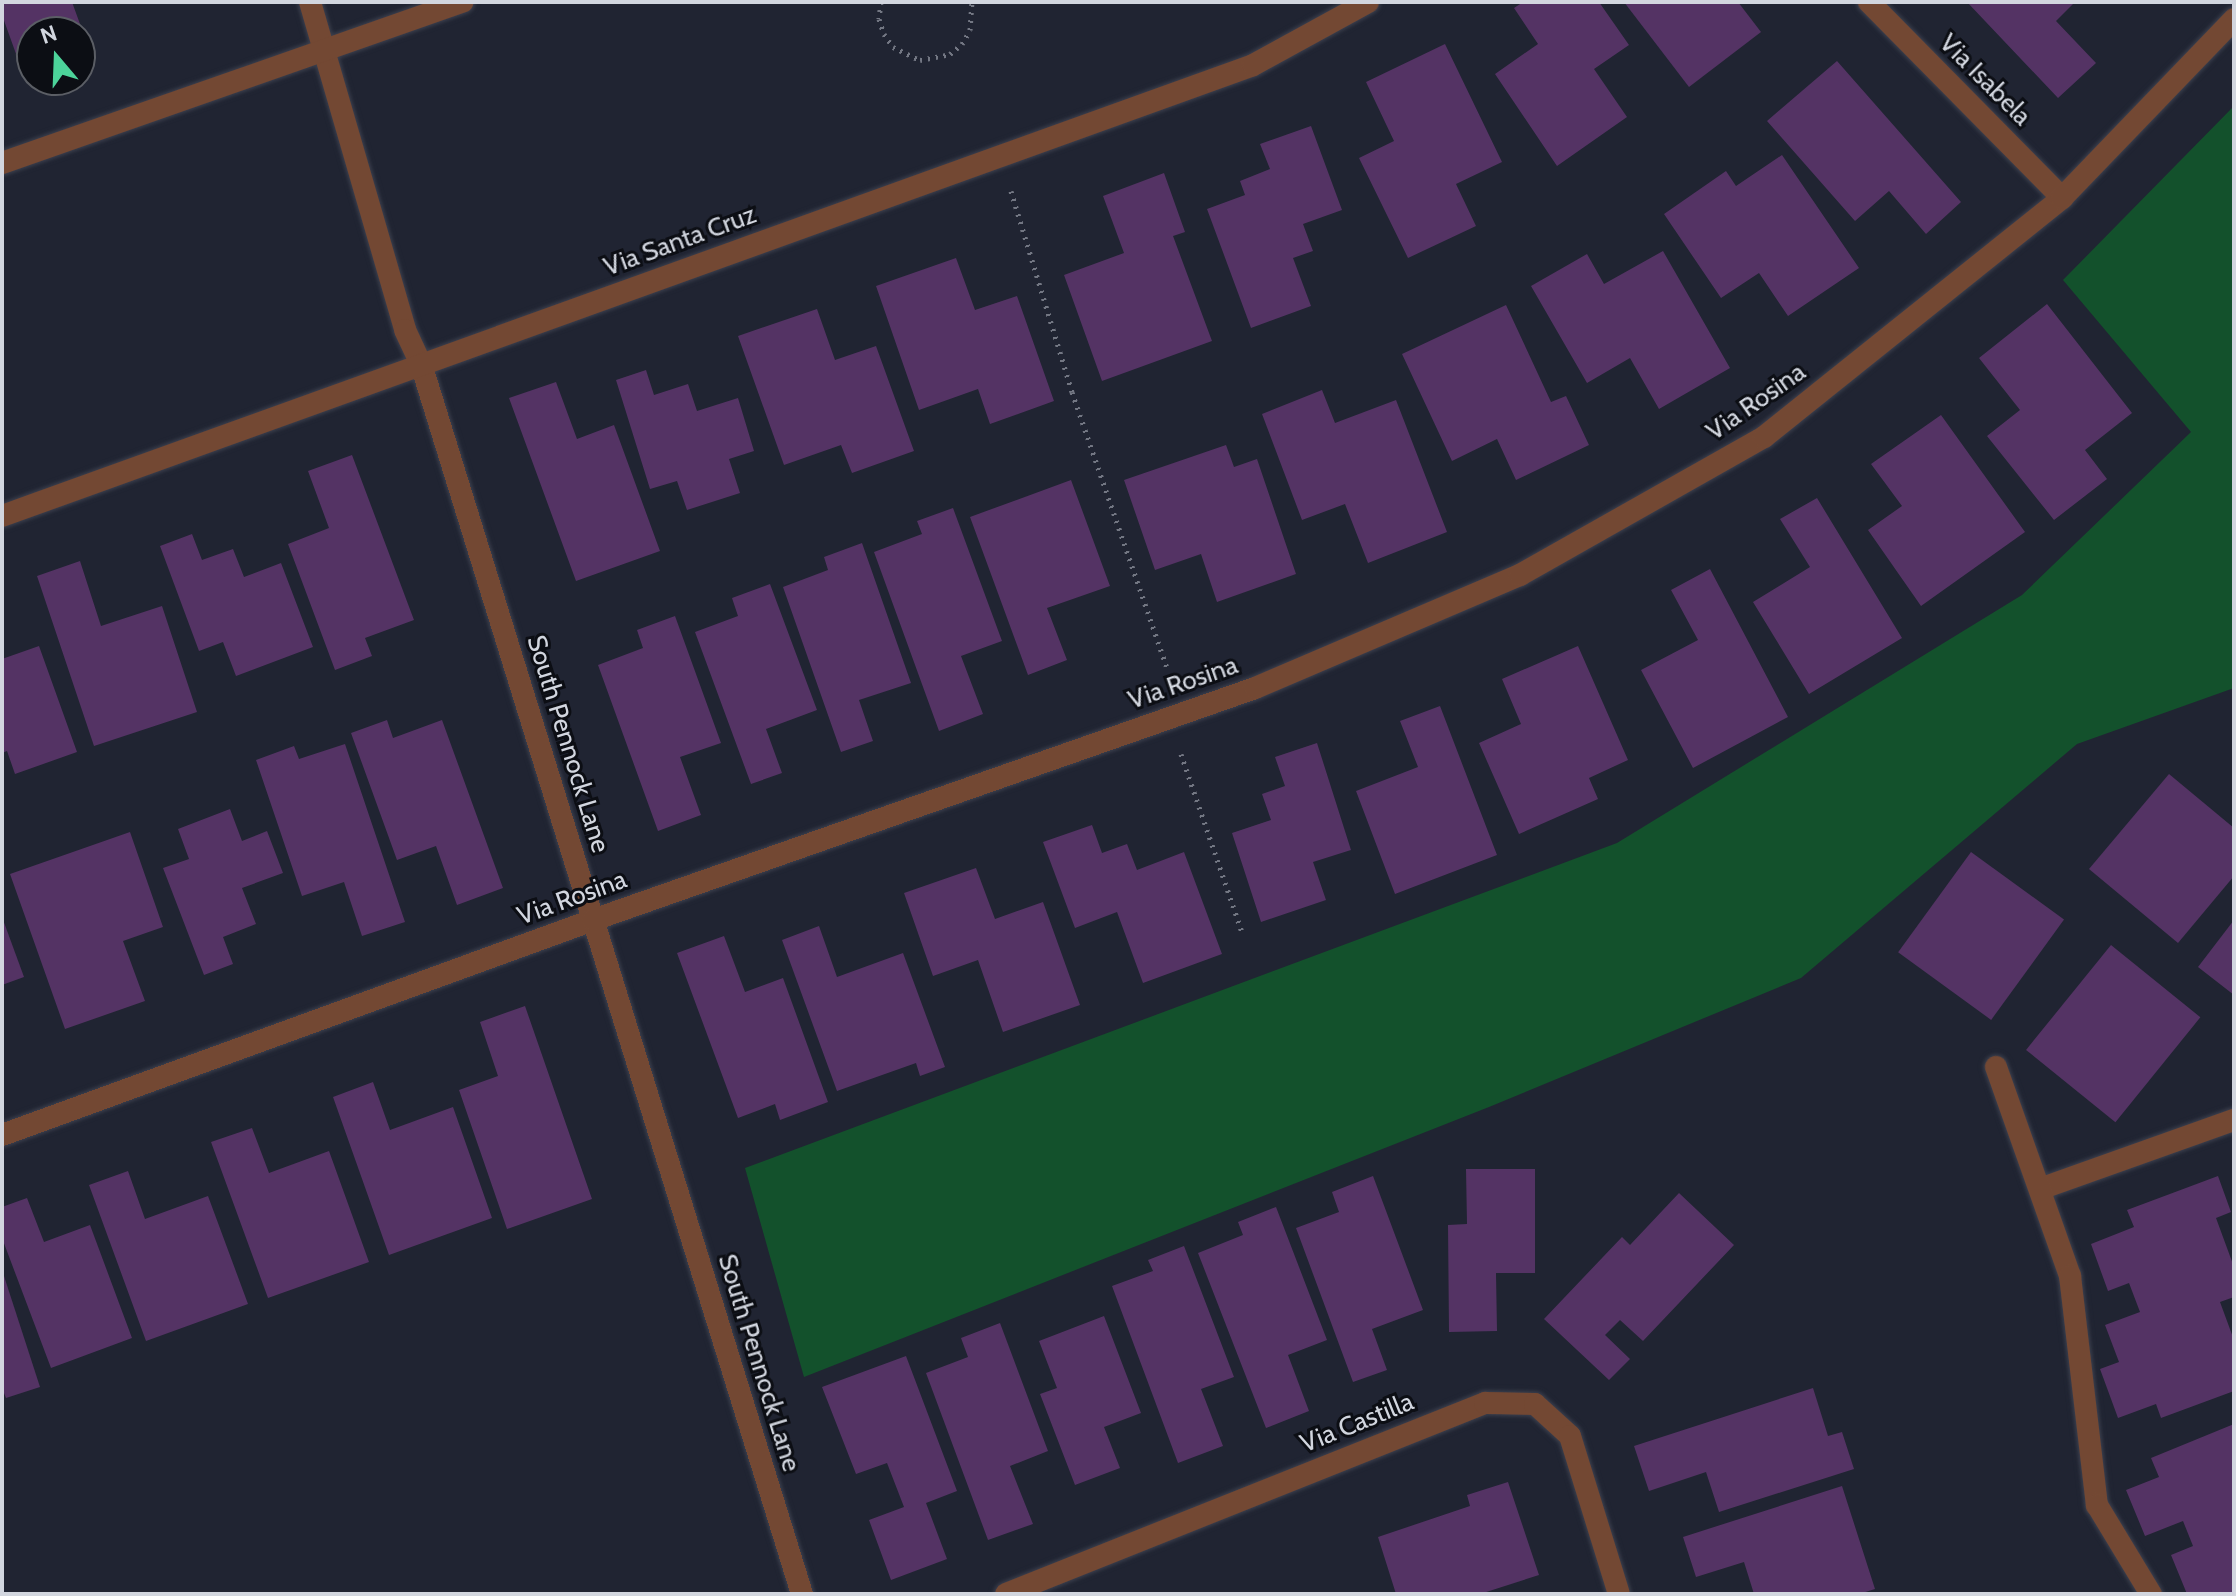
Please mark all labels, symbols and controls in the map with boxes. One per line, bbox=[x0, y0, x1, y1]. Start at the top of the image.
north arrow bbox=[16, 16, 96, 96]
text: N bbox=[37, 19, 60, 50]
street label: Via Isabela bbox=[1933, 28, 2037, 132]
street label: Via Santa Cruz bbox=[600, 199, 760, 283]
street label: Via Rosina bbox=[1701, 357, 1811, 447]
street label: South Pennock Lane bbox=[520, 632, 616, 856]
street label: Via Rosina bbox=[1124, 650, 1242, 716]
street label: Via Rosina bbox=[513, 864, 631, 932]
street label: South Pennock Lane bbox=[711, 1251, 807, 1475]
street label: Via Castilla bbox=[1296, 1386, 1418, 1460]

